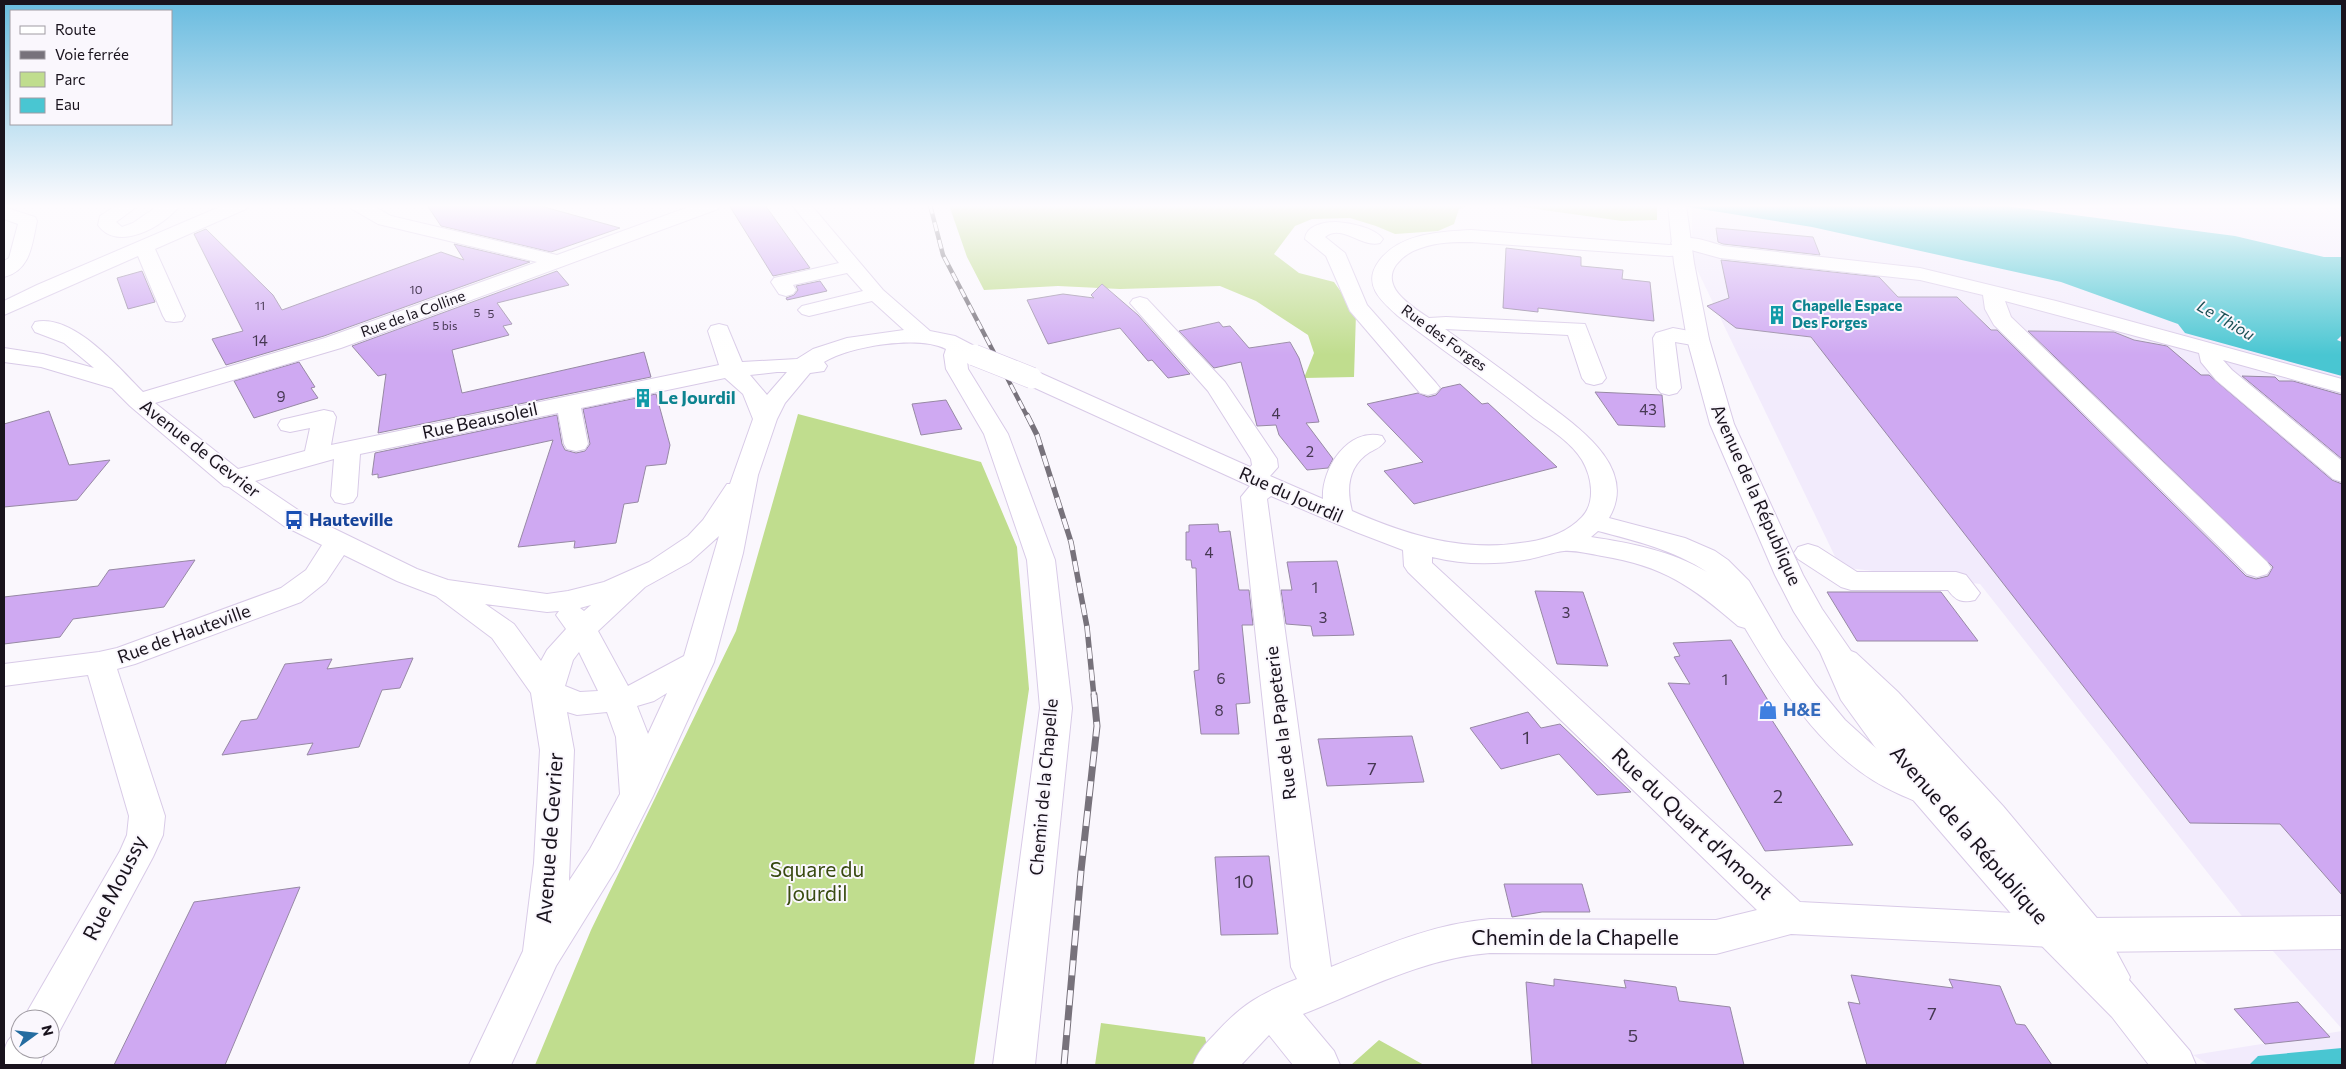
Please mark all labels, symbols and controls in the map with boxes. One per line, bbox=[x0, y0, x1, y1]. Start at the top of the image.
legend bbox=[10, 10, 172, 125]
text: Route bbox=[55, 20, 96, 38]
text: Voie ferrée bbox=[55, 45, 129, 63]
text: Parc bbox=[55, 70, 85, 88]
text: Eau bbox=[55, 95, 80, 113]
house number: 10 bbox=[410, 282, 423, 296]
street label: Rue de la Colline bbox=[358, 286, 468, 340]
place label: Chapelle Espace Des Forges bbox=[1792, 296, 1902, 331]
water label: Le Thiou bbox=[2194, 296, 2258, 343]
house number: 11 bbox=[255, 298, 265, 312]
street label: Rue des Forges bbox=[1398, 300, 1491, 374]
building icon: Chapelle Espace Des Forges bbox=[1766, 304, 1788, 326]
house number: 5 bbox=[474, 305, 481, 319]
house number: 5 bbox=[488, 306, 495, 320]
house number: 5 bis bbox=[433, 318, 457, 332]
house number: 14 bbox=[252, 331, 268, 349]
place label: Le Jourdil bbox=[658, 386, 736, 408]
house number: 9 bbox=[276, 387, 286, 405]
building icon: Le Jourdil bbox=[632, 387, 654, 409]
street label: Avenue de Gevrier bbox=[136, 394, 265, 502]
street label: Rue Beausoleil bbox=[420, 397, 540, 443]
house number: 43 bbox=[1639, 400, 1657, 418]
street label: Avenue de la République bbox=[1707, 401, 1807, 589]
house number: 4 bbox=[1272, 404, 1281, 422]
house number: 2 bbox=[1306, 442, 1314, 460]
street label: Rue du Jourdil bbox=[1236, 461, 1347, 527]
place label: Hauteville bbox=[309, 508, 393, 530]
bus stop icon: Hauteville bbox=[283, 509, 305, 531]
house number: 4 bbox=[1205, 543, 1214, 561]
house number: 1 bbox=[1312, 578, 1318, 596]
street label: Rue de Hauteville bbox=[114, 599, 253, 667]
house number: 3 bbox=[1562, 603, 1570, 621]
house number: 3 bbox=[1319, 608, 1327, 626]
street label: Rue de la Papeterie bbox=[1260, 645, 1300, 801]
house number: 6 bbox=[1216, 669, 1226, 687]
house number: 1 bbox=[1722, 670, 1728, 688]
street label: Chemin de la Chapelle bbox=[1024, 697, 1062, 876]
place label: H&E bbox=[1783, 698, 1821, 720]
shop icon: H&E bbox=[1757, 699, 1779, 721]
house number: 8 bbox=[1214, 701, 1224, 719]
house number: 1 bbox=[1522, 726, 1530, 748]
street label: Avenue de la République bbox=[1886, 740, 2055, 928]
street label: Rue du Quart d'Amont bbox=[1607, 742, 1779, 904]
street label: Avenue de Gevrier bbox=[530, 751, 567, 924]
house number: 7 bbox=[1367, 757, 1377, 779]
house number: 2 bbox=[1773, 785, 1783, 807]
street label: Rue Moussy bbox=[76, 830, 151, 944]
park label: Square du Jourdil bbox=[770, 856, 864, 905]
house number: 10 bbox=[1234, 870, 1254, 892]
street label: Chemin de la Chapelle bbox=[1471, 924, 1679, 949]
house number: 7 bbox=[1927, 1002, 1937, 1024]
north arrow bbox=[10, 1009, 60, 1059]
text: N bbox=[38, 1023, 58, 1038]
house number: 5 bbox=[1628, 1024, 1638, 1046]

